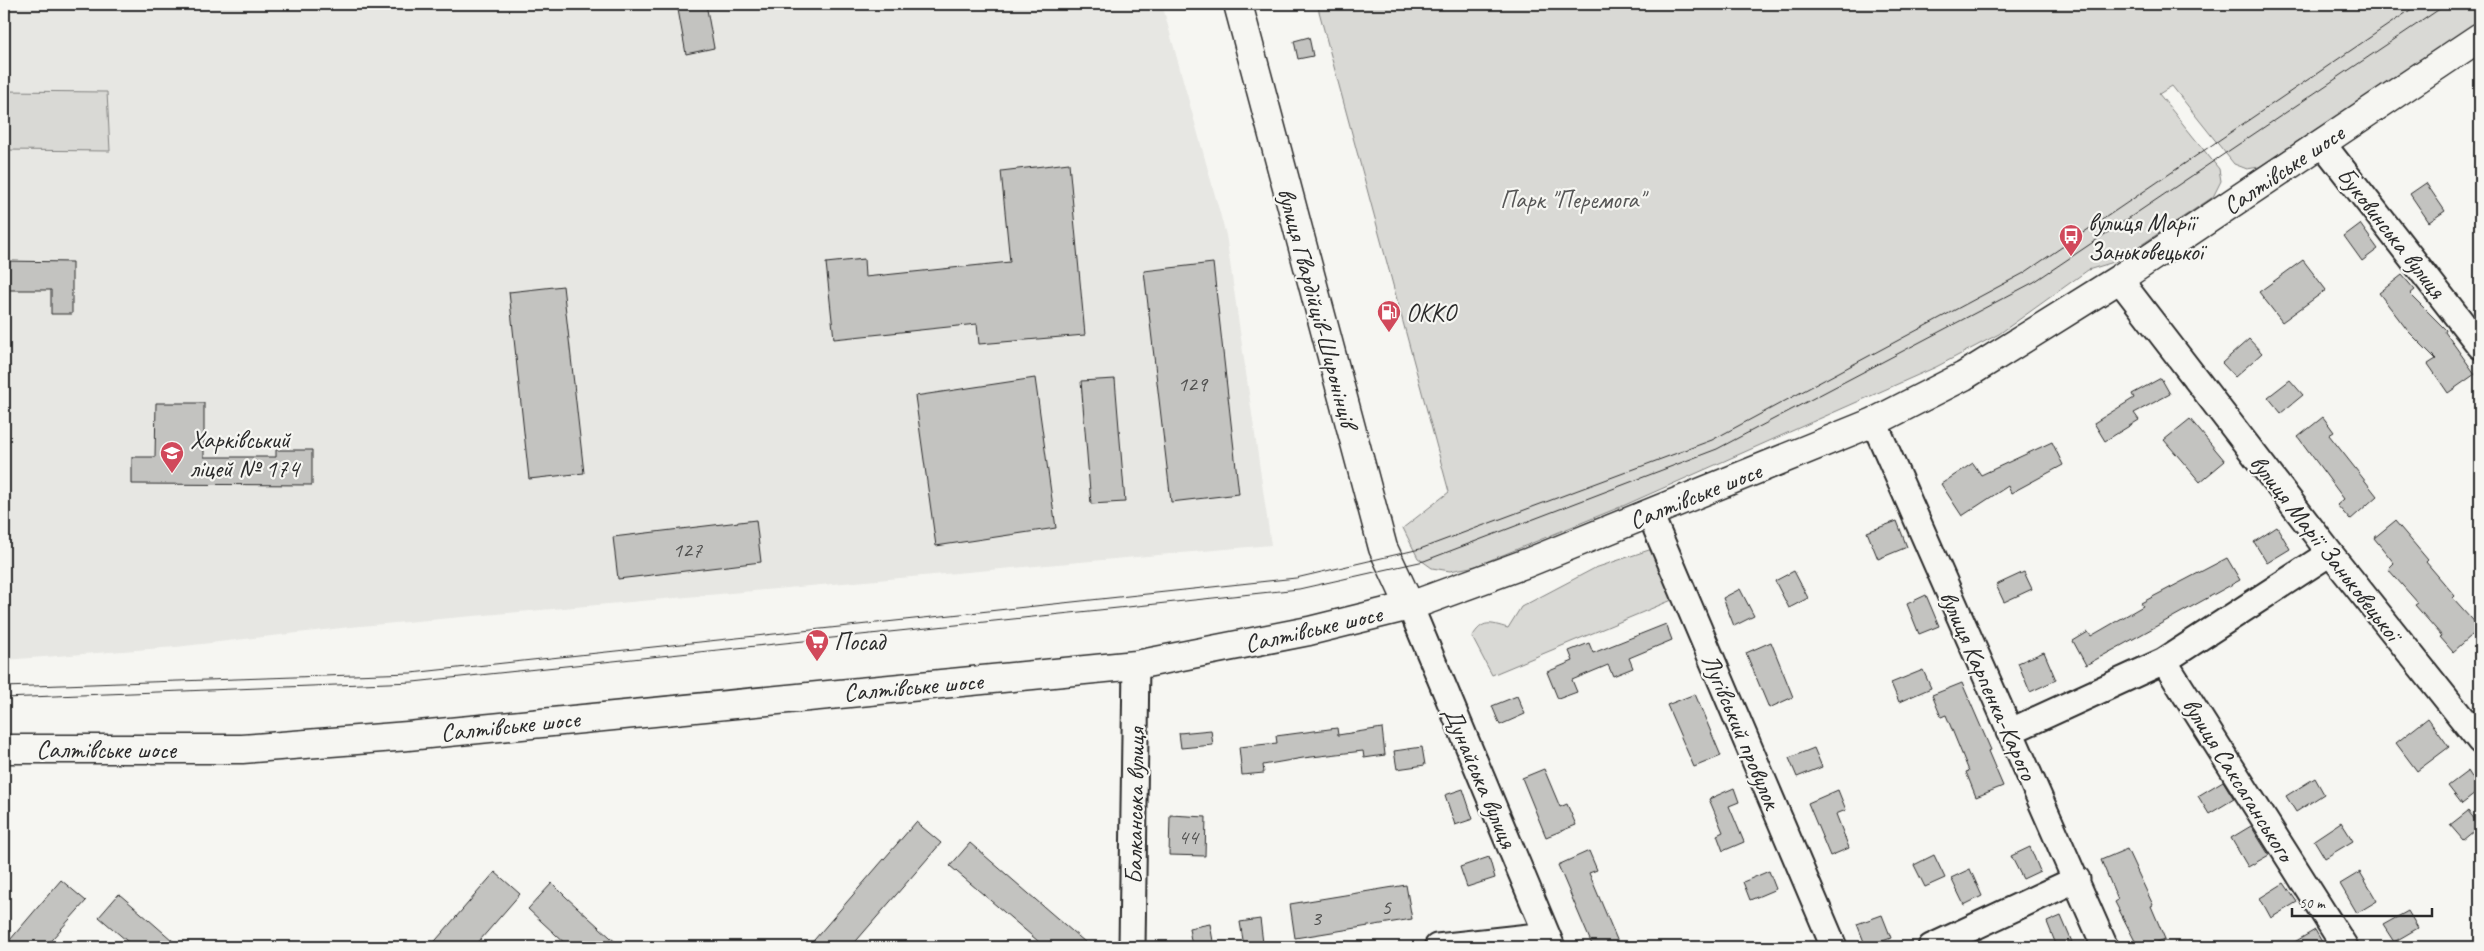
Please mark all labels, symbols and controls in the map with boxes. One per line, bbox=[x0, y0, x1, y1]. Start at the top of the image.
street label: Салтівське шосе bbox=[2217, 116, 2352, 222]
street label: Буковинська вулиця bbox=[2330, 160, 2453, 306]
street label: вулиця Гвардійців-Широнінців bbox=[1270, 184, 1366, 437]
park label: Парк "Перемога" bbox=[1500, 184, 1649, 216]
place label: вулиця Марії Заньковецької bbox=[2088, 207, 2208, 268]
bus stop icon: вулиця Марії Заньковецької bbox=[2058, 223, 2084, 257]
place label: ОККО bbox=[1406, 297, 1458, 329]
fuel station icon: ОККО bbox=[1376, 299, 1402, 333]
house number: 129 bbox=[1177, 370, 1209, 398]
place label: Харківський ліцей № 174 bbox=[190, 424, 302, 485]
school or university icon: Харківський ліцей № 174 bbox=[159, 440, 185, 474]
street label: вулиця Марії Заньковецької bbox=[2242, 448, 2411, 651]
street label: Салтівське шосе bbox=[1625, 454, 1768, 537]
house number: 127 bbox=[672, 536, 703, 564]
street label: вулиця Карпенка-Карого bbox=[1932, 586, 2045, 786]
street label: Салтівське шосе bbox=[1242, 597, 1387, 660]
place label: Посад bbox=[834, 626, 887, 658]
supermarket icon: Посад bbox=[804, 628, 830, 662]
street label: Лугівський провулок bbox=[1694, 649, 1789, 815]
street label: Салтівське шосе bbox=[842, 665, 986, 709]
street label: вулиця Саксаганського bbox=[2175, 692, 2303, 870]
street label: Дунайська вулиця bbox=[1436, 702, 1525, 854]
street label: Салтівське шосе bbox=[439, 703, 583, 749]
street label: Балканська вулиця bbox=[1118, 725, 1152, 885]
street label: Салтівське шосе bbox=[36, 734, 178, 766]
house number: 44 bbox=[1178, 823, 1200, 851]
scale bar bbox=[2292, 886, 2432, 918]
house number: 5 bbox=[1381, 893, 1392, 921]
text: 50 m bbox=[2299, 894, 2326, 913]
house number: 3 bbox=[1311, 904, 1323, 932]

